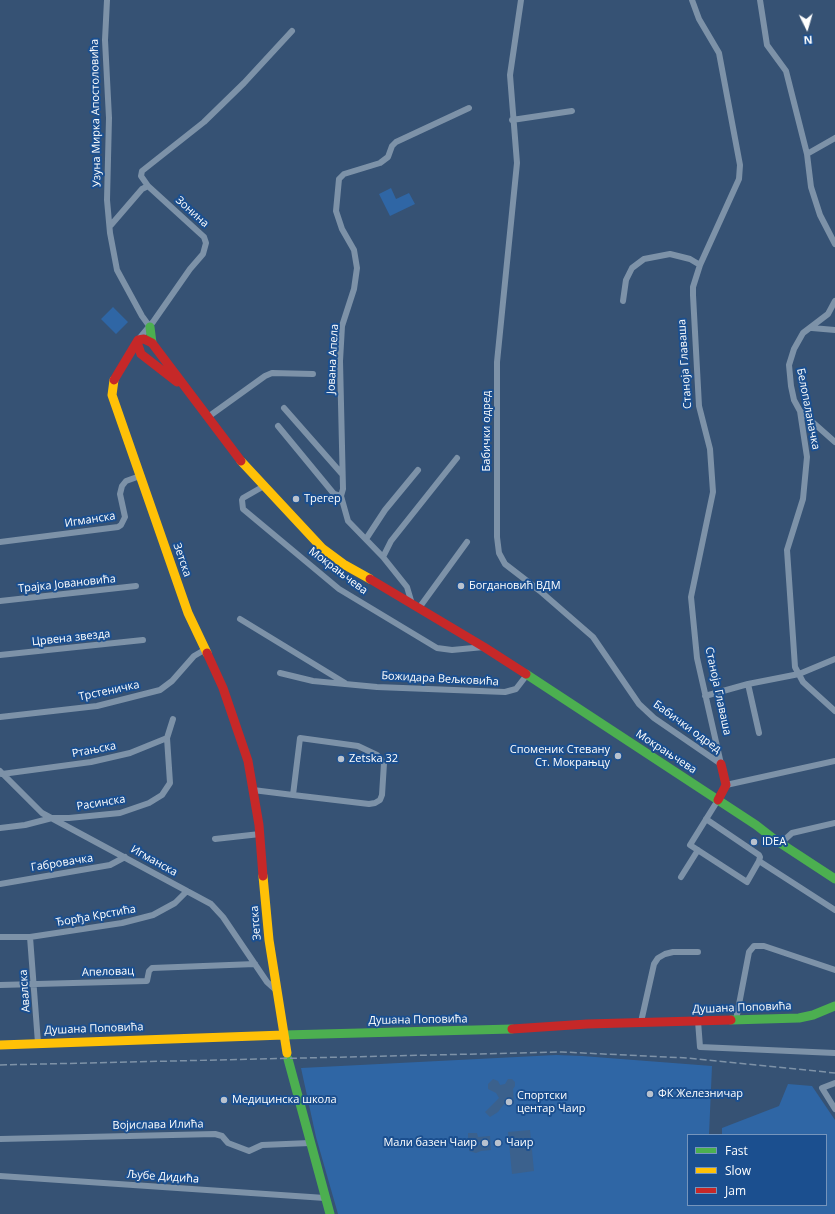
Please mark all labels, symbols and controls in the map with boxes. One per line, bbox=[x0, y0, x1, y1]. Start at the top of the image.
north arrow bbox=[787, 8, 827, 48]
text: N bbox=[803, 33, 813, 48]
street label: Узуна Мирка Апостоловића bbox=[88, 39, 104, 187]
street label: Зонина bbox=[173, 194, 211, 230]
street label: Станоја Главаша bbox=[675, 319, 695, 409]
street label: Јована Апела bbox=[325, 324, 341, 394]
street label: Белопаланачка bbox=[794, 367, 822, 451]
street label: Бабички одред bbox=[480, 391, 494, 471]
place label: Трегер bbox=[304, 492, 341, 506]
marker: Трегер bbox=[291, 494, 301, 504]
street label: Игманска bbox=[64, 509, 116, 531]
street label: Зетска bbox=[170, 541, 194, 579]
street label: Мокрањчева bbox=[306, 545, 370, 597]
street label: Трајка Јовановића bbox=[18, 572, 116, 596]
place label: Богдановић ВДМ bbox=[469, 579, 561, 593]
marker: Богдановић ВДМ bbox=[456, 581, 466, 591]
street label: Црвена звезда bbox=[31, 627, 111, 649]
street label: Станоја Главаша bbox=[702, 646, 734, 736]
street label: Божидара Вељковића bbox=[381, 669, 499, 689]
street label: Трстеничка bbox=[77, 678, 141, 704]
street label: Бабички одред bbox=[650, 698, 724, 756]
street label: Мокрањчева bbox=[633, 727, 699, 777]
street label: Ртањска bbox=[71, 739, 117, 761]
place label: Споменик Стевану Ст. Мокрањцу bbox=[510, 743, 610, 769]
marker: Споменик Стевану Ст. Мокрањцу bbox=[613, 751, 623, 761]
place label: Zetska 32 bbox=[349, 752, 398, 766]
marker: Zetska 32 bbox=[336, 754, 346, 764]
street label: Расинска bbox=[76, 793, 126, 813]
place label: IDEA bbox=[762, 835, 786, 849]
marker: IDEA bbox=[749, 837, 759, 847]
street label: Игманска bbox=[128, 843, 180, 879]
street label: Габровачка bbox=[30, 852, 94, 874]
street label: Ђорђа Крстића bbox=[55, 902, 137, 930]
street label: Зетска bbox=[248, 905, 264, 941]
street label: Апеловац bbox=[82, 964, 134, 980]
street label: Авалска bbox=[17, 969, 33, 1013]
street label: Душана Поповића bbox=[692, 1000, 792, 1016]
street label: Душана Поповића bbox=[368, 1013, 468, 1027]
street label: Душана Поповића bbox=[44, 1021, 144, 1037]
place label: ФК Железничар bbox=[658, 1087, 743, 1101]
place label: Спортски центар Чаир bbox=[517, 1089, 585, 1115]
marker: ФК Железничар bbox=[645, 1089, 655, 1099]
place label: Медицинска школа bbox=[232, 1093, 337, 1107]
marker: Медицинска школа bbox=[219, 1095, 229, 1105]
marker: Спортски центар Чаир bbox=[504, 1097, 514, 1107]
street label: Војислава Илића bbox=[112, 1118, 204, 1132]
legend bbox=[687, 1134, 827, 1206]
place label: Мали базен Чаир bbox=[383, 1136, 477, 1150]
place label: Чаир bbox=[506, 1136, 533, 1150]
marker: Мали базен Чаир bbox=[480, 1138, 490, 1148]
marker: Чаир bbox=[493, 1138, 503, 1148]
text: Fast bbox=[725, 1142, 748, 1159]
text: Slow bbox=[725, 1162, 751, 1179]
street label: Љубе Дидића bbox=[127, 1168, 199, 1186]
text: Jam bbox=[725, 1182, 746, 1199]

